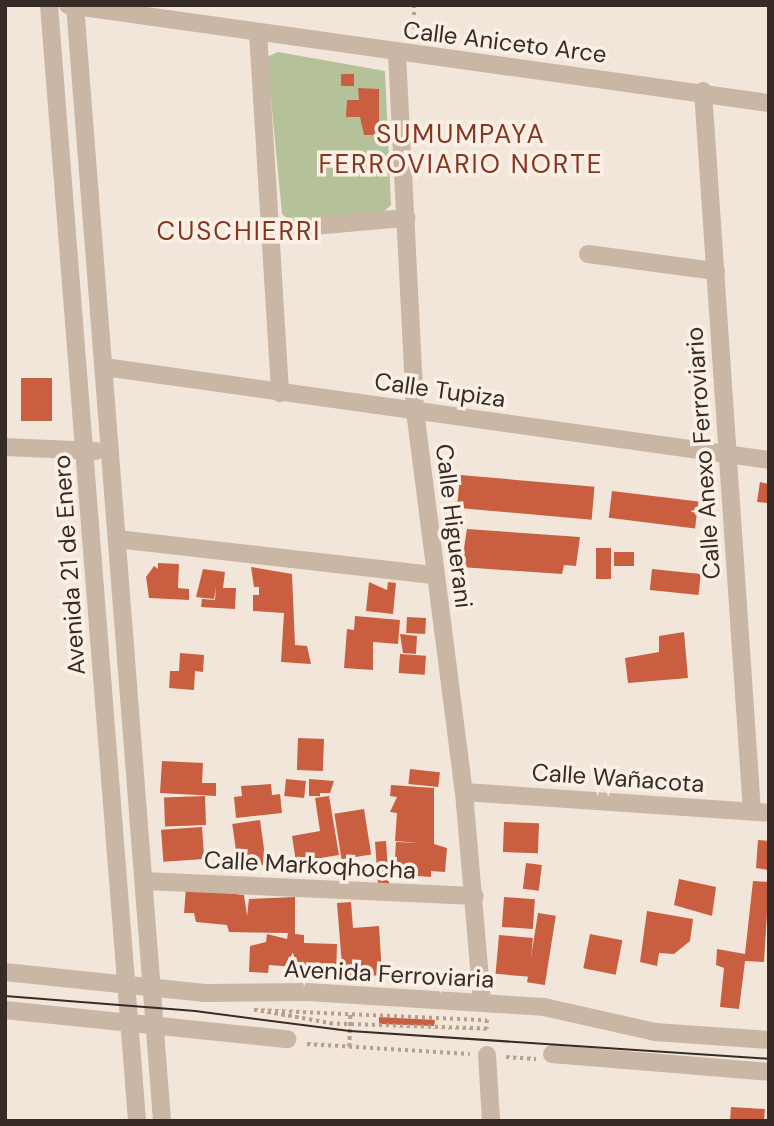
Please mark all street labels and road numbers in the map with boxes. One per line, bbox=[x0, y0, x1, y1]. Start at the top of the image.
street label: Calle Aniceto Arce bbox=[402, 15, 608, 69]
street label: Calle Anexo Ferroviario bbox=[680, 326, 726, 580]
street label: Calle Tupiza bbox=[373, 367, 507, 413]
street label: Calle Higuerani bbox=[430, 442, 478, 610]
street label: Avenida 21 de Enero bbox=[47, 454, 91, 676]
street label: Calle Wañacota bbox=[531, 758, 705, 798]
street label: Calle Markoqhocha bbox=[203, 845, 417, 885]
street label: Avenida Ferroviaria bbox=[283, 954, 495, 994]

